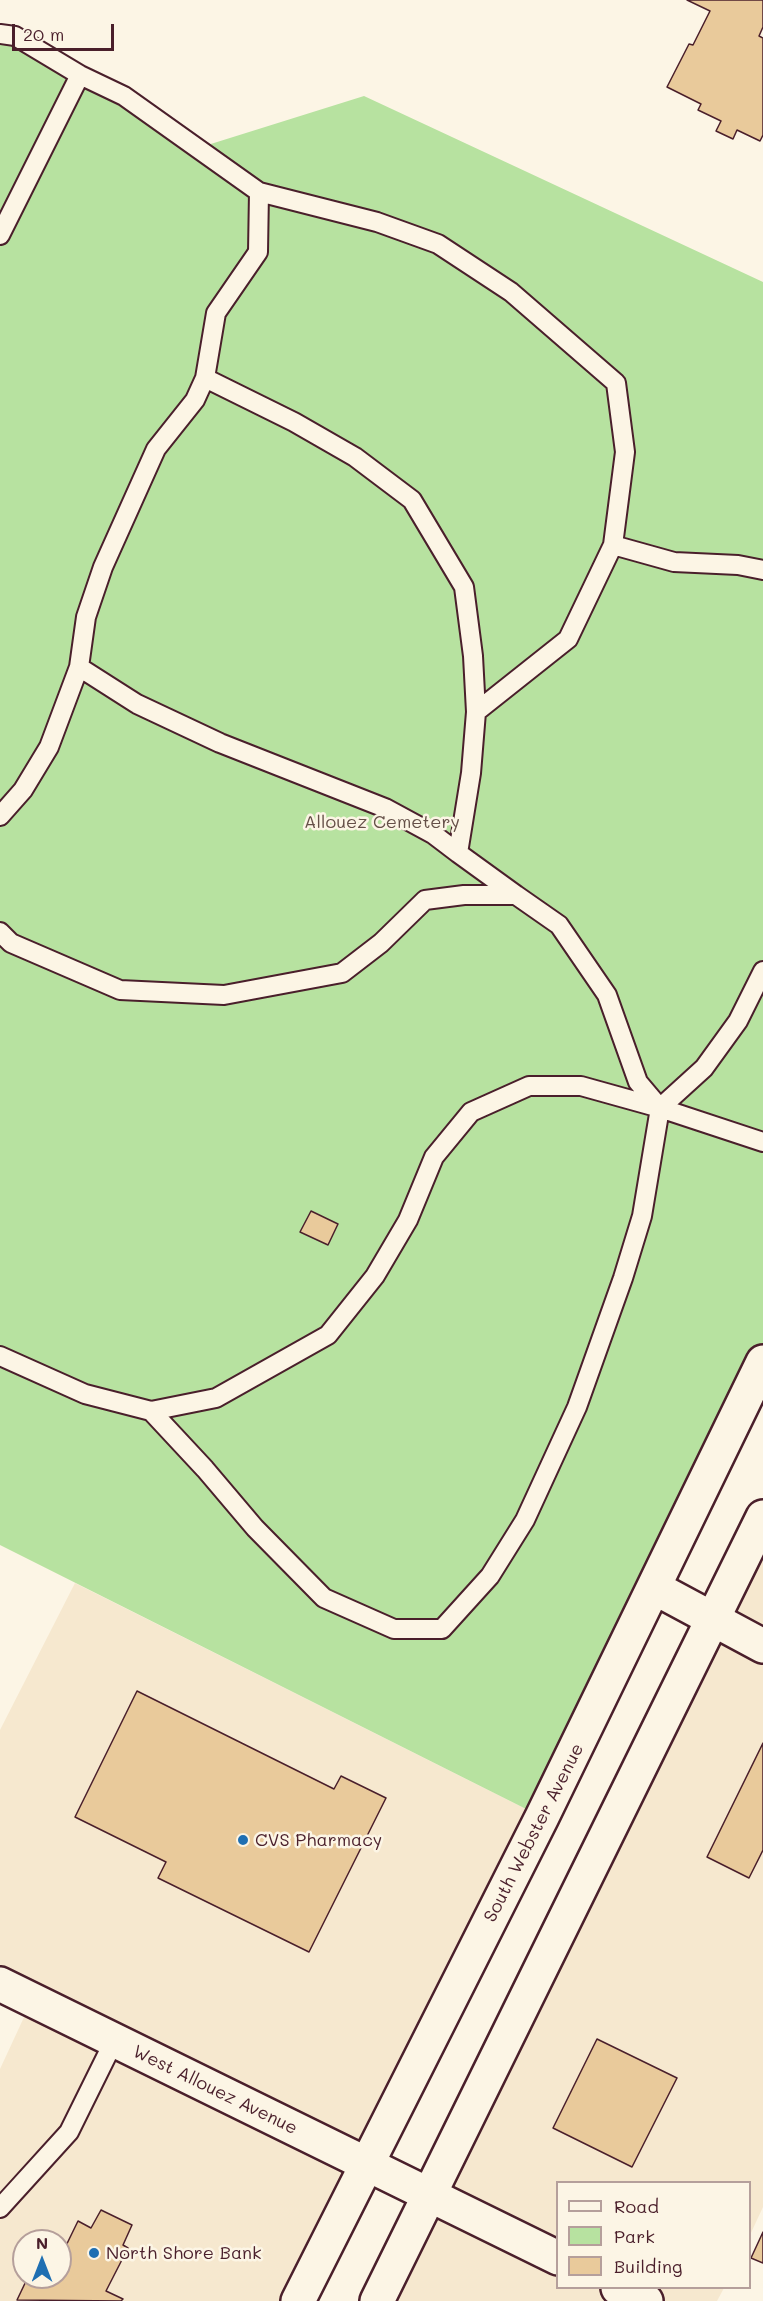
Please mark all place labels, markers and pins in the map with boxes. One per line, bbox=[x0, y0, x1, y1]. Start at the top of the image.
place label: CVS Pharmacy bbox=[255, 1829, 382, 1851]
marker: CVS Pharmacy bbox=[236, 1833, 250, 1847]
place label: North Shore Bank bbox=[106, 2242, 262, 2264]
marker: North Shore Bank bbox=[87, 2246, 101, 2260]

